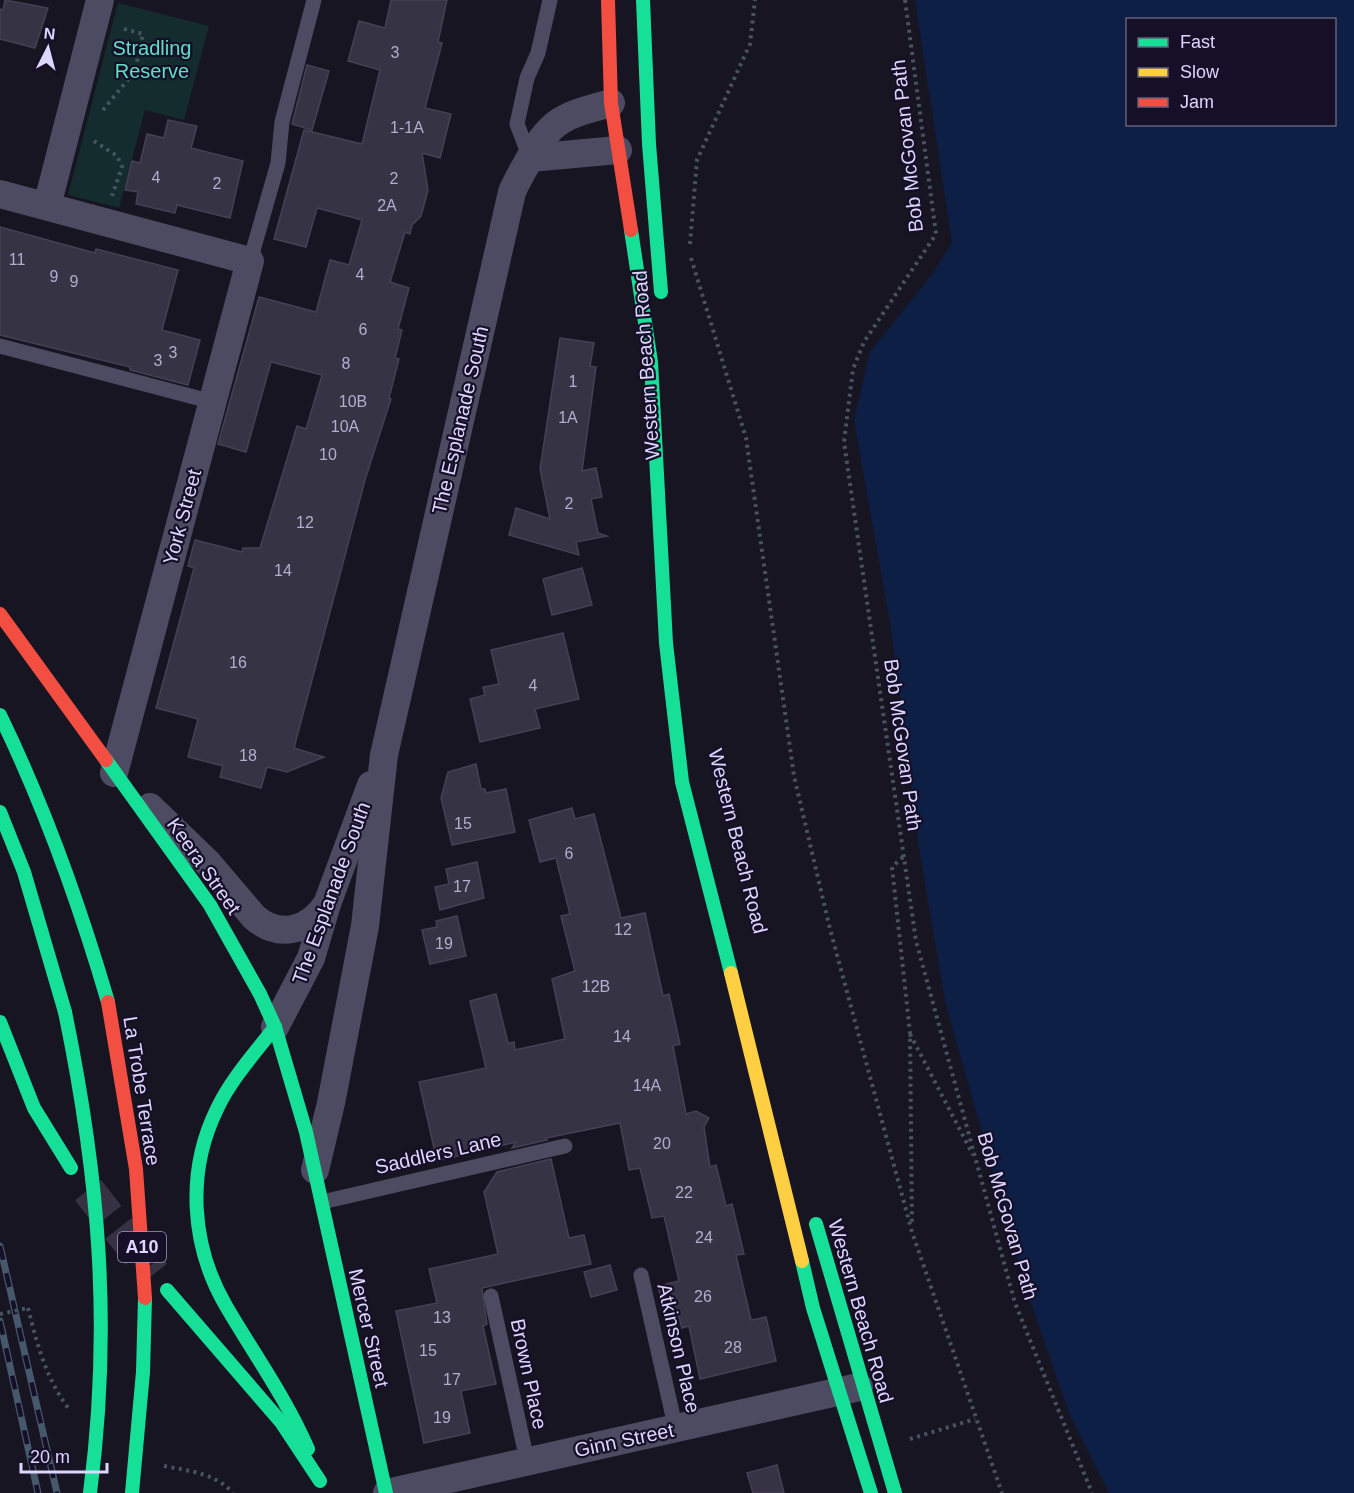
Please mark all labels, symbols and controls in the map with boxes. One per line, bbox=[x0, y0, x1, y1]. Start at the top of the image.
north arrow bbox=[18, 18, 78, 78]
legend bbox=[1126, 18, 1336, 126]
text: N bbox=[43, 25, 56, 43]
text: Fast bbox=[1180, 32, 1215, 52]
park label: Stradling Reserve bbox=[113, 37, 191, 82]
house number: 3 bbox=[391, 44, 400, 61]
street label: Bob McGovan Path bbox=[887, 59, 927, 233]
text: Slow bbox=[1180, 62, 1220, 82]
text: Jam bbox=[1180, 92, 1214, 112]
house number: 1-1A bbox=[390, 119, 424, 136]
house number: 4 bbox=[152, 169, 161, 186]
house number: 2 bbox=[390, 170, 399, 187]
house number: 2 bbox=[213, 175, 222, 192]
house number: 2A bbox=[377, 197, 397, 214]
house number: 11 bbox=[9, 251, 25, 268]
house number: 4 bbox=[356, 266, 365, 283]
house number: 9 bbox=[50, 268, 59, 285]
street label: Western Beach Road bbox=[628, 270, 664, 460]
house number: 9 bbox=[70, 273, 79, 290]
house number: 6 bbox=[359, 321, 368, 338]
street label: The Esplanade South bbox=[428, 324, 492, 516]
house number: 3 bbox=[169, 344, 178, 361]
house number: 3 bbox=[154, 352, 163, 369]
house number: 8 bbox=[342, 355, 351, 372]
house number: 1 bbox=[569, 373, 578, 390]
house number: 10B bbox=[339, 393, 367, 410]
house number: 1A bbox=[558, 409, 578, 426]
house number: 10A bbox=[331, 418, 360, 435]
house number: 10 bbox=[319, 446, 337, 463]
street label: York Street bbox=[159, 466, 205, 567]
house number: 2 bbox=[565, 495, 574, 512]
house number: 12 bbox=[296, 514, 314, 531]
house number: 14 bbox=[274, 562, 292, 579]
house number: 16 bbox=[229, 654, 247, 671]
street label: Bob McGovan Path bbox=[880, 658, 926, 832]
house number: 4 bbox=[529, 677, 538, 694]
street label: Western Beach Road bbox=[704, 746, 772, 936]
house number: 18 bbox=[239, 747, 257, 764]
street label: The Esplanade South bbox=[288, 799, 374, 987]
street label: Keera Street bbox=[163, 814, 245, 919]
house number: 15 bbox=[454, 815, 472, 832]
house number: 6 bbox=[565, 845, 574, 862]
house number: 17 bbox=[453, 878, 471, 895]
house number: 12 bbox=[614, 921, 632, 938]
house number: 19 bbox=[435, 935, 453, 952]
house number: 12B bbox=[582, 978, 610, 995]
street label: La Trobe Terrace bbox=[119, 1015, 165, 1167]
house number: 14 bbox=[613, 1028, 631, 1045]
house number: 14A bbox=[633, 1077, 662, 1094]
street label: Saddlers Lane bbox=[373, 1128, 503, 1178]
street label: Bob McGovan Path bbox=[974, 1130, 1042, 1302]
house number: 20 bbox=[653, 1135, 671, 1152]
house number: 22 bbox=[675, 1184, 693, 1201]
street label: Western Beach Road bbox=[824, 1217, 898, 1405]
house number: 24 bbox=[695, 1229, 713, 1246]
road number: A10 bbox=[118, 1232, 166, 1262]
street label: Mercer Street bbox=[345, 1267, 393, 1390]
street label: Atkinson Place bbox=[653, 1281, 705, 1415]
house number: 26 bbox=[694, 1288, 712, 1305]
house number: 13 bbox=[433, 1309, 451, 1326]
street label: Brown Place bbox=[507, 1317, 551, 1431]
house number: 28 bbox=[724, 1339, 742, 1356]
house number: 15 bbox=[419, 1342, 437, 1359]
house number: 17 bbox=[443, 1371, 461, 1388]
house number: 19 bbox=[433, 1409, 451, 1426]
street label: Ginn Street bbox=[572, 1419, 676, 1461]
scale bar bbox=[21, 1436, 106, 1474]
text: 20 m bbox=[30, 1447, 70, 1467]

